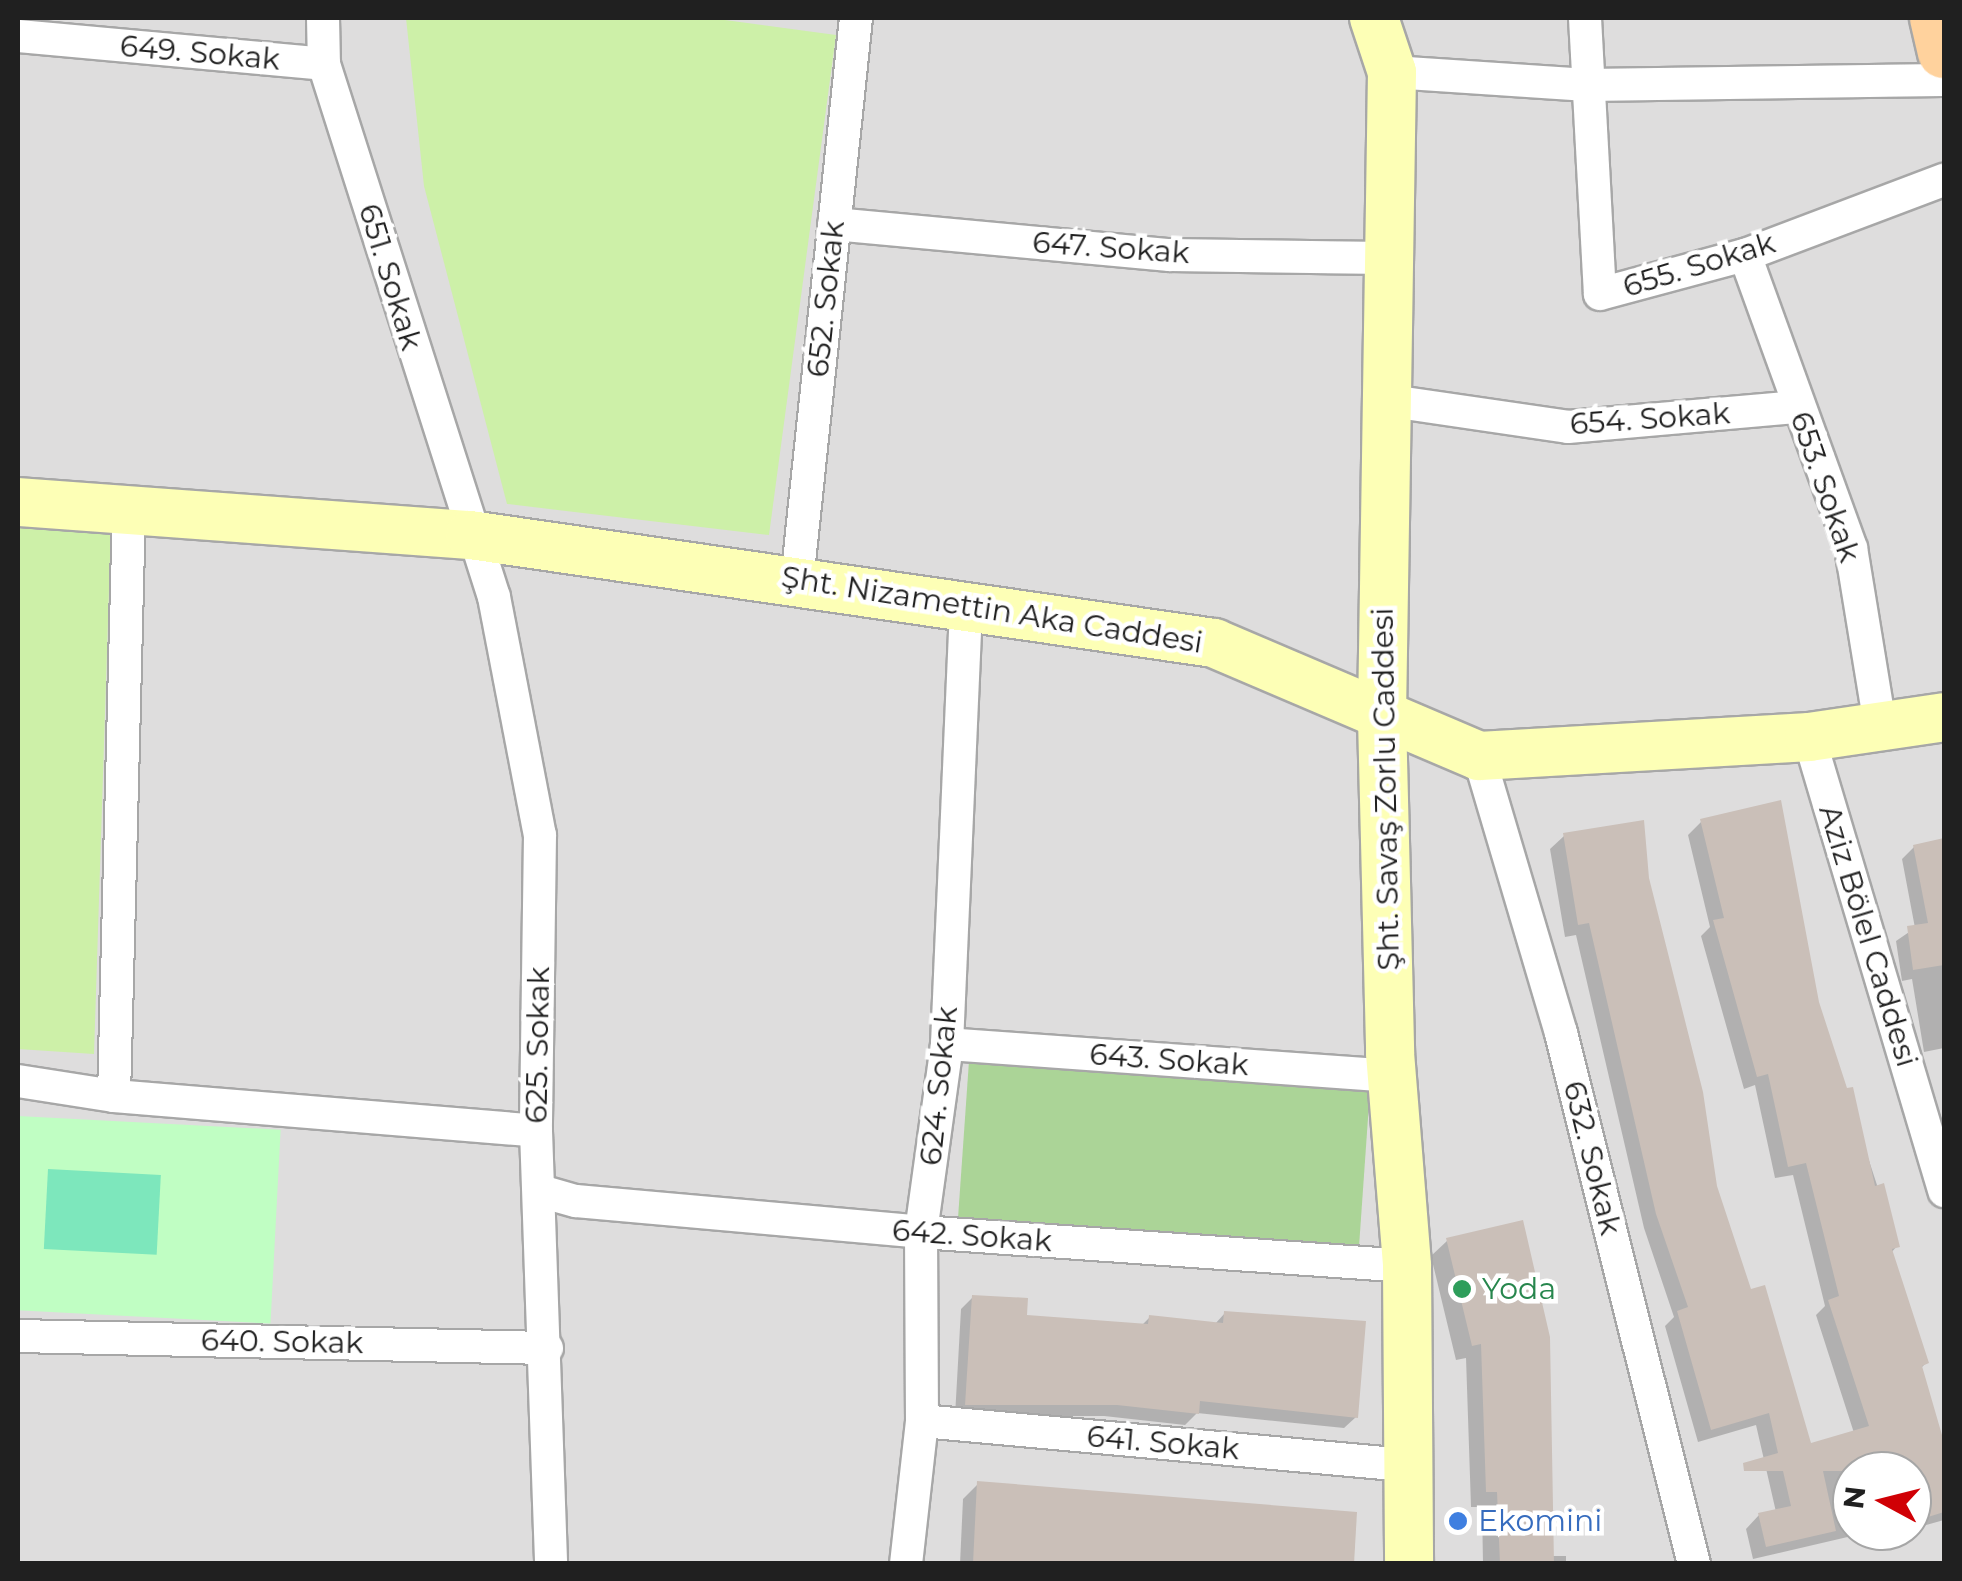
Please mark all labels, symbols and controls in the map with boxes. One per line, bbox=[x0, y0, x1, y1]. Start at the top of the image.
street label: 649. Sokak bbox=[118, 28, 282, 78]
street label: 651. Sokak bbox=[351, 200, 429, 354]
street label: 652. Sokak bbox=[800, 219, 852, 379]
street label: 647. Sokak bbox=[1031, 225, 1191, 271]
street label: 655. Sokak bbox=[1619, 225, 1779, 305]
street label: 654. Sokak bbox=[1569, 395, 1731, 443]
street label: 653. Sokak bbox=[1782, 407, 1868, 567]
street label: Şht. Nizamettin Aka Caddesi bbox=[779, 559, 1205, 661]
street label: Şht. Savaş Zorlu Caddesi bbox=[1365, 607, 1407, 971]
street label: Aziz Bölel Caddesi bbox=[1811, 801, 1925, 1071]
street label: 625. Sokak bbox=[519, 966, 557, 1124]
street label: 624. Sokak bbox=[913, 1005, 965, 1167]
street label: 643. Sokak bbox=[1088, 1036, 1250, 1084]
street label: 632. Sokak bbox=[1556, 1077, 1628, 1239]
street label: 642. Sokak bbox=[891, 1212, 1053, 1260]
place label: Yoda bbox=[1482, 1271, 1556, 1307]
marker: Yoda bbox=[1451, 1278, 1473, 1300]
street label: 640. Sokak bbox=[201, 1323, 363, 1361]
street label: 641. Sokak bbox=[1085, 1418, 1241, 1468]
north arrow bbox=[1832, 1451, 1932, 1551]
text: N bbox=[1836, 1484, 1872, 1511]
place label: Ekomini bbox=[1478, 1503, 1602, 1539]
marker: Ekomini bbox=[1447, 1510, 1469, 1532]

